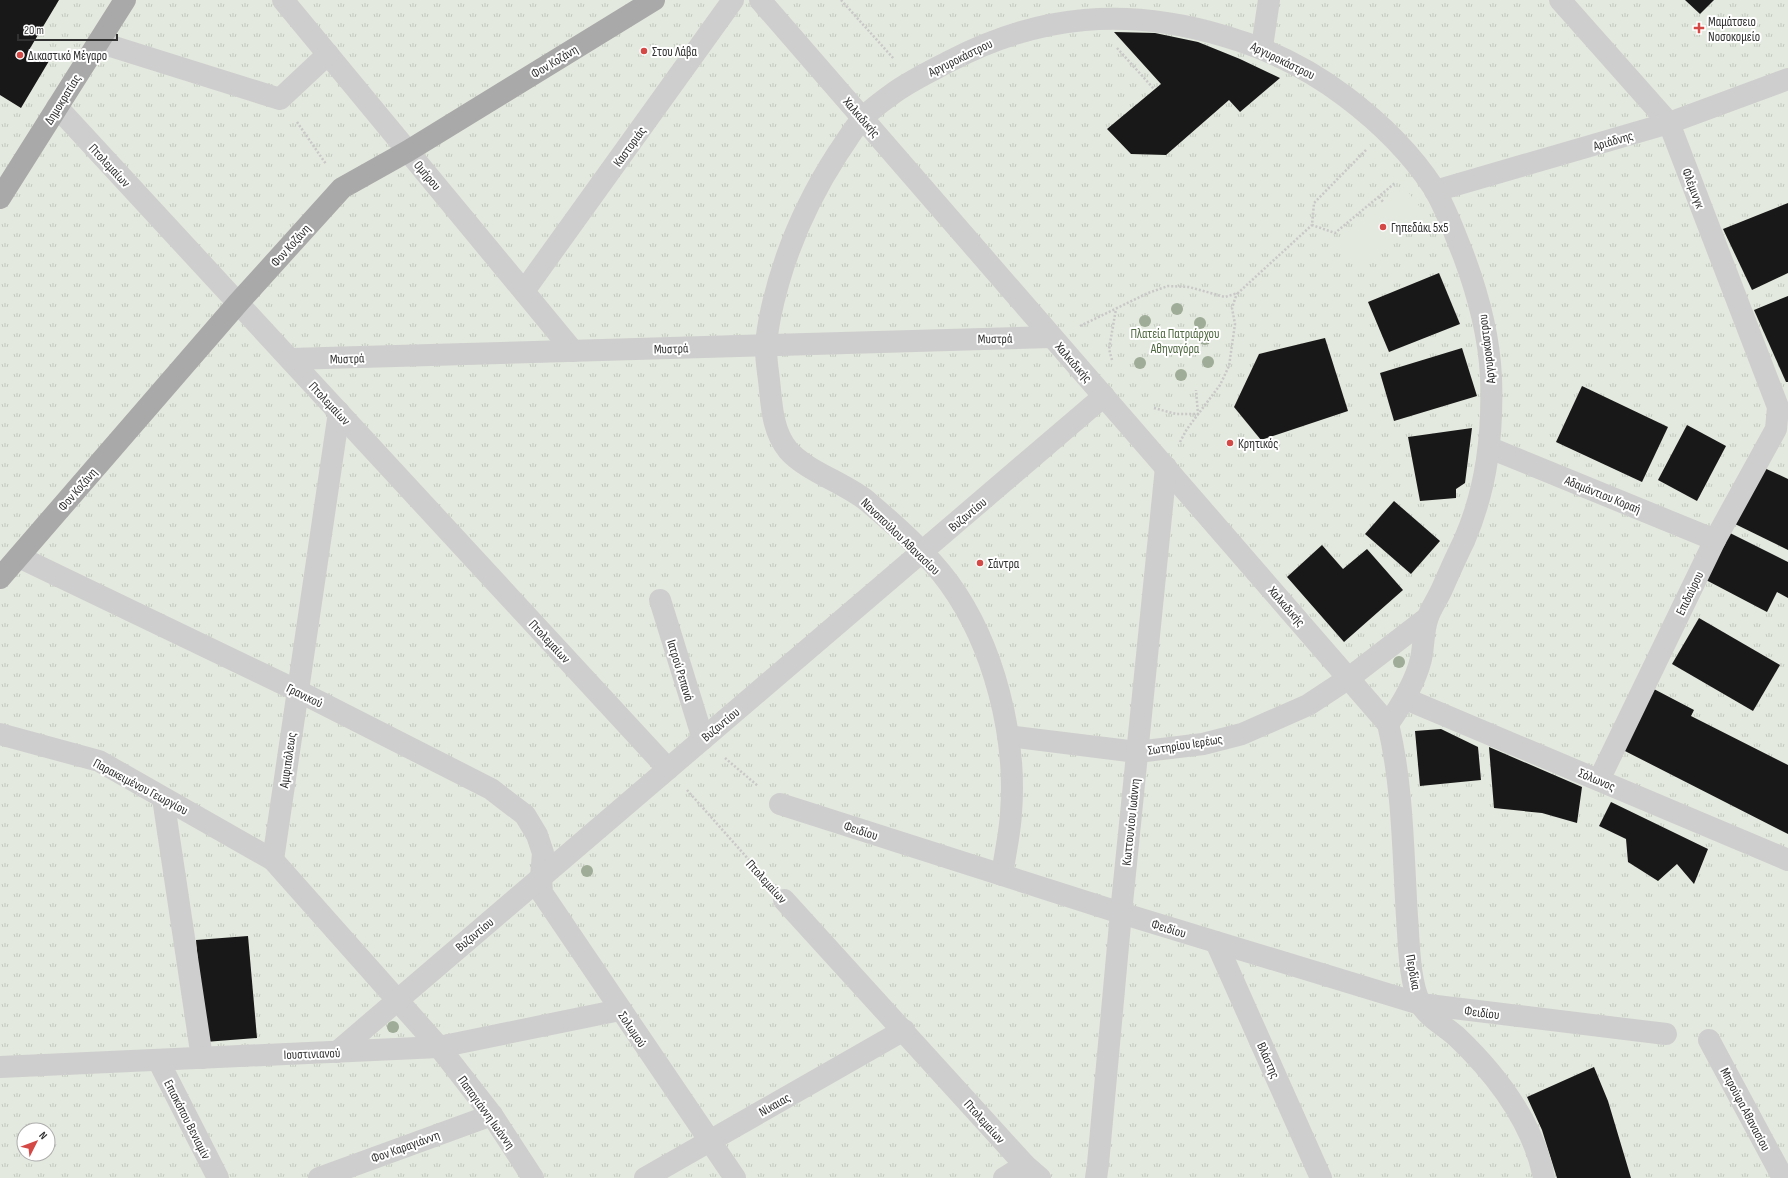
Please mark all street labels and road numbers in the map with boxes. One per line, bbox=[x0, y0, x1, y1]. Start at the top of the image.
street label: Αργυροκάστρου bbox=[925, 35, 995, 81]
street label: Αργυροκάστρου bbox=[1247, 38, 1317, 83]
street label: Φον Κοζάνη bbox=[528, 42, 581, 82]
street label: Δημοκρατίας bbox=[41, 71, 85, 128]
street label: Χαλκιδικής bbox=[839, 93, 883, 141]
street label: Καστοριάς bbox=[610, 123, 650, 170]
street label: Αριάδνης bbox=[1590, 128, 1635, 155]
street label: Πτολεμαίων bbox=[85, 141, 133, 191]
street label: Ομήρου bbox=[410, 158, 444, 194]
street label: Φλέμινγκ bbox=[1678, 166, 1708, 211]
street label: Φον Κοζάνη bbox=[267, 221, 314, 270]
street label: Αργυροκάστρου bbox=[1475, 313, 1499, 385]
street label: Μυστρά bbox=[978, 331, 1013, 347]
street label: Χαλκιδικής bbox=[1051, 338, 1095, 386]
street label: Μυστρά bbox=[653, 340, 689, 358]
street label: Μυστρά bbox=[329, 350, 365, 368]
street label: Πτολεμαίων bbox=[305, 379, 353, 429]
street label: Φον Κοζάνη bbox=[55, 465, 101, 515]
street label: Αδαμάντιου Κοραή bbox=[1561, 472, 1643, 517]
street label: Βυζαντίου bbox=[945, 494, 990, 535]
street label: Νανοπούλου Αθανασίου bbox=[857, 495, 943, 579]
street label: Επιδαύρου bbox=[1672, 569, 1707, 618]
street label: Χαλκιδικής bbox=[1264, 582, 1308, 630]
street label: Πτολεμαίων bbox=[525, 617, 573, 667]
street label: Ιατρού Ρεπανά bbox=[663, 638, 697, 703]
street label: Γρανικού bbox=[284, 680, 325, 712]
street label: Βυζαντίου bbox=[698, 704, 743, 745]
street label: Αμφιπόλεως bbox=[276, 731, 300, 790]
street label: Σωτηρίου Ιερέως bbox=[1147, 731, 1224, 759]
street label: Παρακειμένου Γεωργίου bbox=[90, 755, 191, 819]
street label: Σόλωνος bbox=[1576, 765, 1618, 795]
street label: Κωττουνίου Ιωάννη bbox=[1118, 778, 1144, 866]
street label: Φειδίου bbox=[841, 818, 880, 844]
street label: Πτολεμαίων bbox=[742, 856, 790, 907]
street label: Βυζαντίου bbox=[452, 914, 497, 955]
street label: Φειδίου bbox=[1149, 916, 1188, 942]
street label: Περδίκα bbox=[1402, 953, 1424, 992]
street label: Φειδίου bbox=[1463, 1003, 1500, 1023]
street label: Σολωμού bbox=[614, 1009, 650, 1050]
street label: Βλάστης bbox=[1253, 1040, 1283, 1081]
street label: Ιουστινιανού bbox=[283, 1045, 341, 1063]
street label: Μπρούφα Αθανασίου bbox=[1716, 1065, 1774, 1154]
street label: Παπαγιάννη Ιωάννη bbox=[454, 1073, 518, 1152]
street label: Επισκόπου Βενιαμίν bbox=[160, 1077, 214, 1162]
street label: Νίκαιας bbox=[756, 1089, 793, 1120]
street label: Πτολεμαίων bbox=[960, 1096, 1008, 1147]
street label: Φον Καραγιάννη bbox=[369, 1127, 442, 1167]

